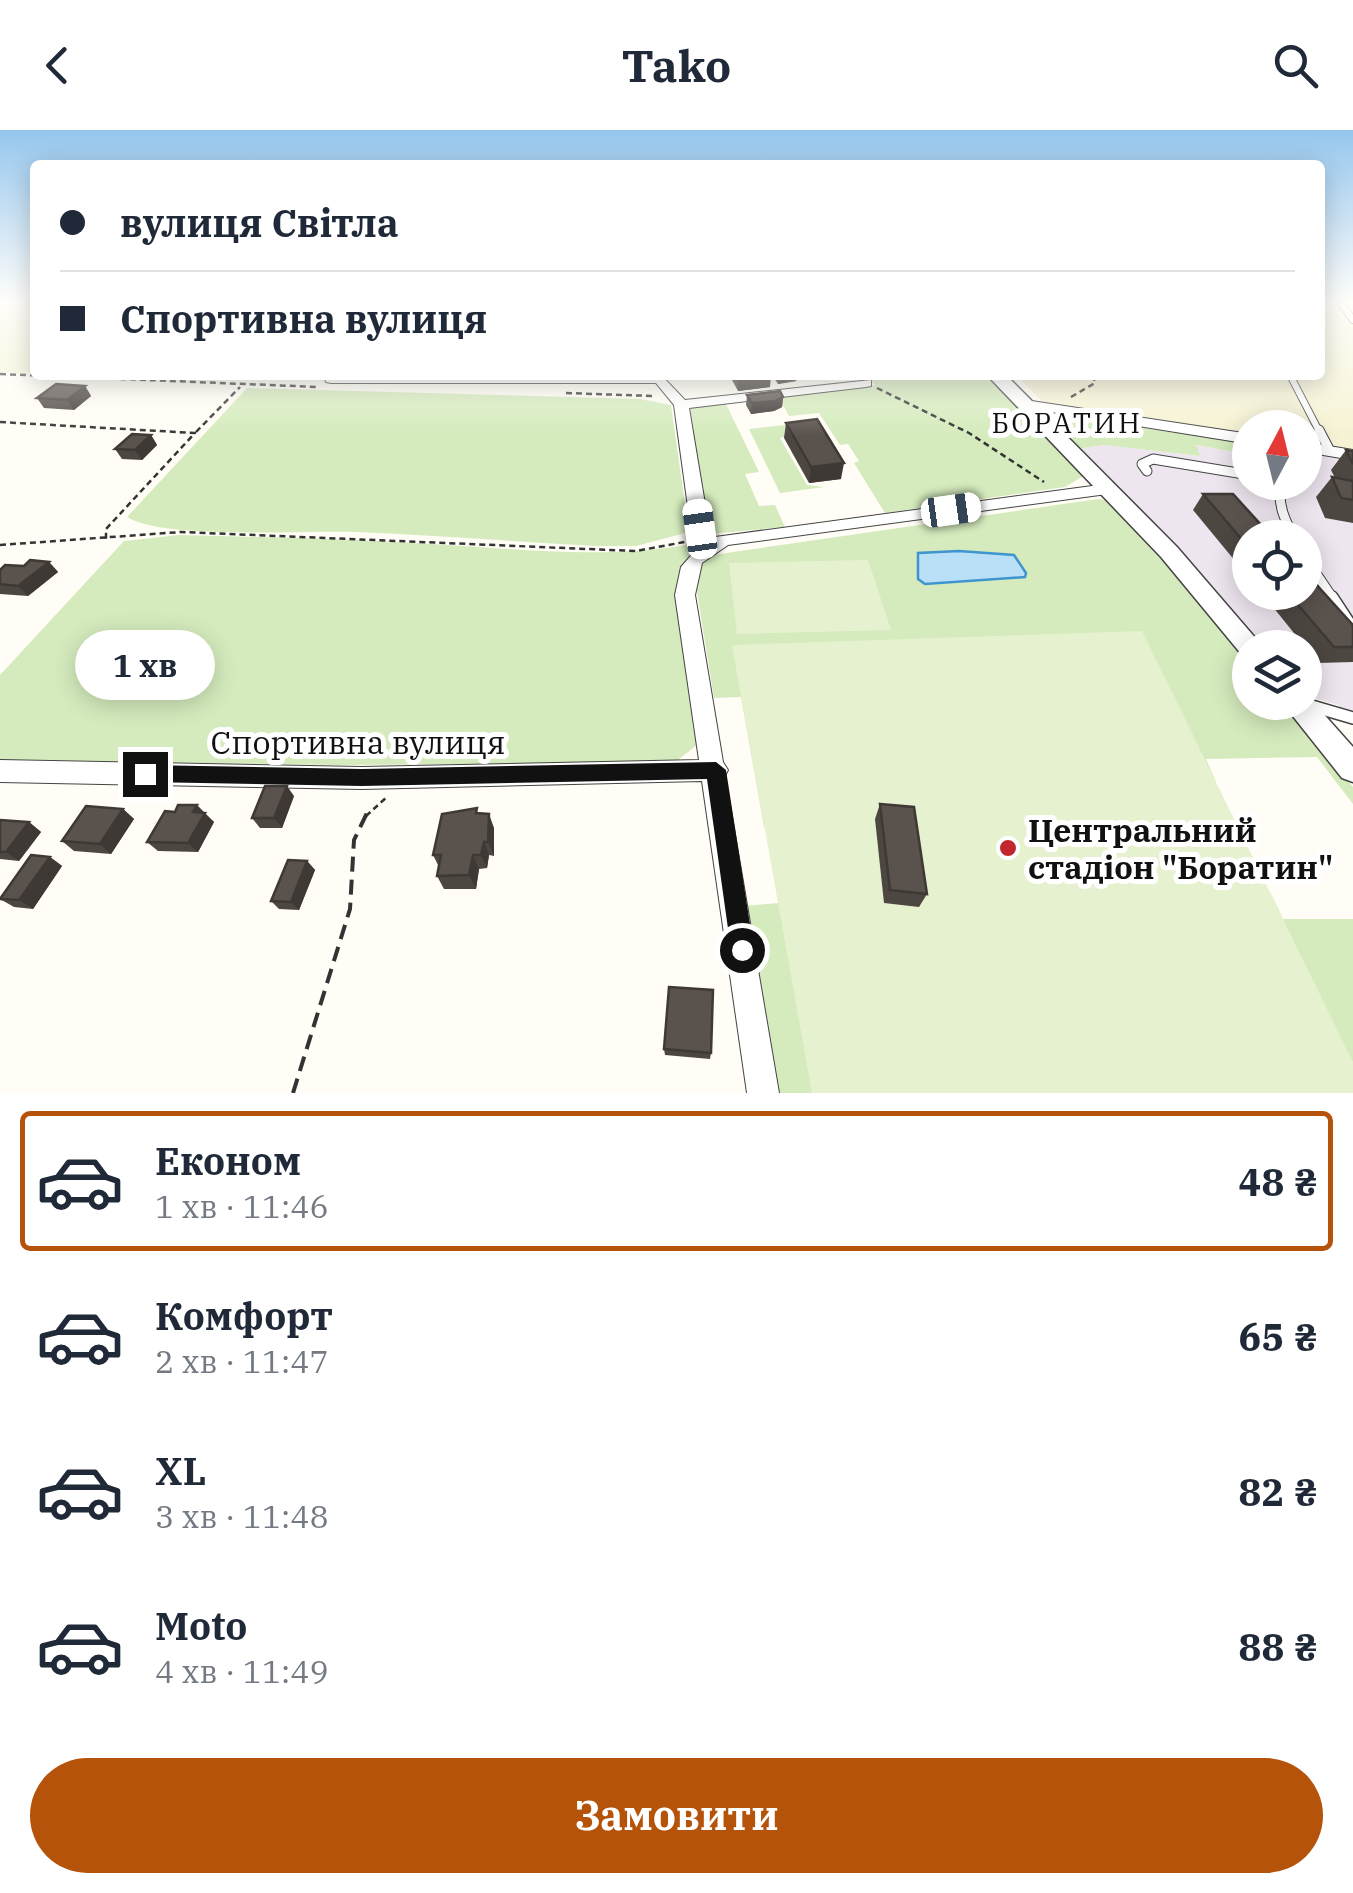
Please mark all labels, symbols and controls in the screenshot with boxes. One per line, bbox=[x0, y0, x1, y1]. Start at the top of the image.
text: Tako bbox=[622, 36, 731, 94]
icon: back bbox=[30, 38, 85, 93]
icon: search bbox=[1268, 38, 1323, 93]
text: вулиця Світла bbox=[120, 198, 399, 247]
text: Спортивна вулиця bbox=[120, 294, 487, 343]
district label: БОРАТИН bbox=[991, 404, 1143, 441]
north arrow bbox=[1232, 410, 1322, 500]
map controls bbox=[1232, 410, 1322, 720]
car bbox=[919, 491, 983, 529]
car bbox=[681, 497, 719, 561]
button: locate bbox=[1232, 520, 1322, 610]
callout: 1 хв bbox=[75, 629, 215, 699]
button: layers bbox=[1232, 630, 1322, 720]
text: 1 хв bbox=[113, 644, 177, 686]
street label: Спортивна вулиця bbox=[210, 721, 506, 763]
route end bbox=[123, 752, 168, 797]
place label: Центральний стадіон "Боратин" bbox=[1028, 809, 1333, 888]
marker: Центральний стадіон "Боратин" bbox=[997, 837, 1019, 859]
route start bbox=[720, 928, 765, 973]
icon: car bbox=[35, 1136, 125, 1226]
text: Економ bbox=[155, 1136, 301, 1185]
text: 48 ₴ bbox=[1239, 1157, 1318, 1206]
text: 1 хв · 11:46 bbox=[155, 1185, 329, 1227]
icon: car bbox=[35, 1291, 125, 1381]
text: Комфорт bbox=[155, 1291, 333, 1340]
text: 65 ₴ bbox=[1239, 1312, 1318, 1361]
text: 2 хв · 11:47 bbox=[155, 1340, 329, 1382]
icon: car bbox=[35, 1446, 125, 1536]
text: XL bbox=[155, 1446, 206, 1495]
text: 82 ₴ bbox=[1239, 1467, 1318, 1516]
text: 3 хв · 11:48 bbox=[155, 1495, 329, 1537]
icon: car bbox=[35, 1601, 125, 1691]
text: Moto bbox=[155, 1601, 247, 1650]
text: 88 ₴ bbox=[1239, 1622, 1318, 1671]
text: 4 хв · 11:49 bbox=[155, 1650, 329, 1692]
button: Замовити bbox=[30, 1758, 1323, 1873]

